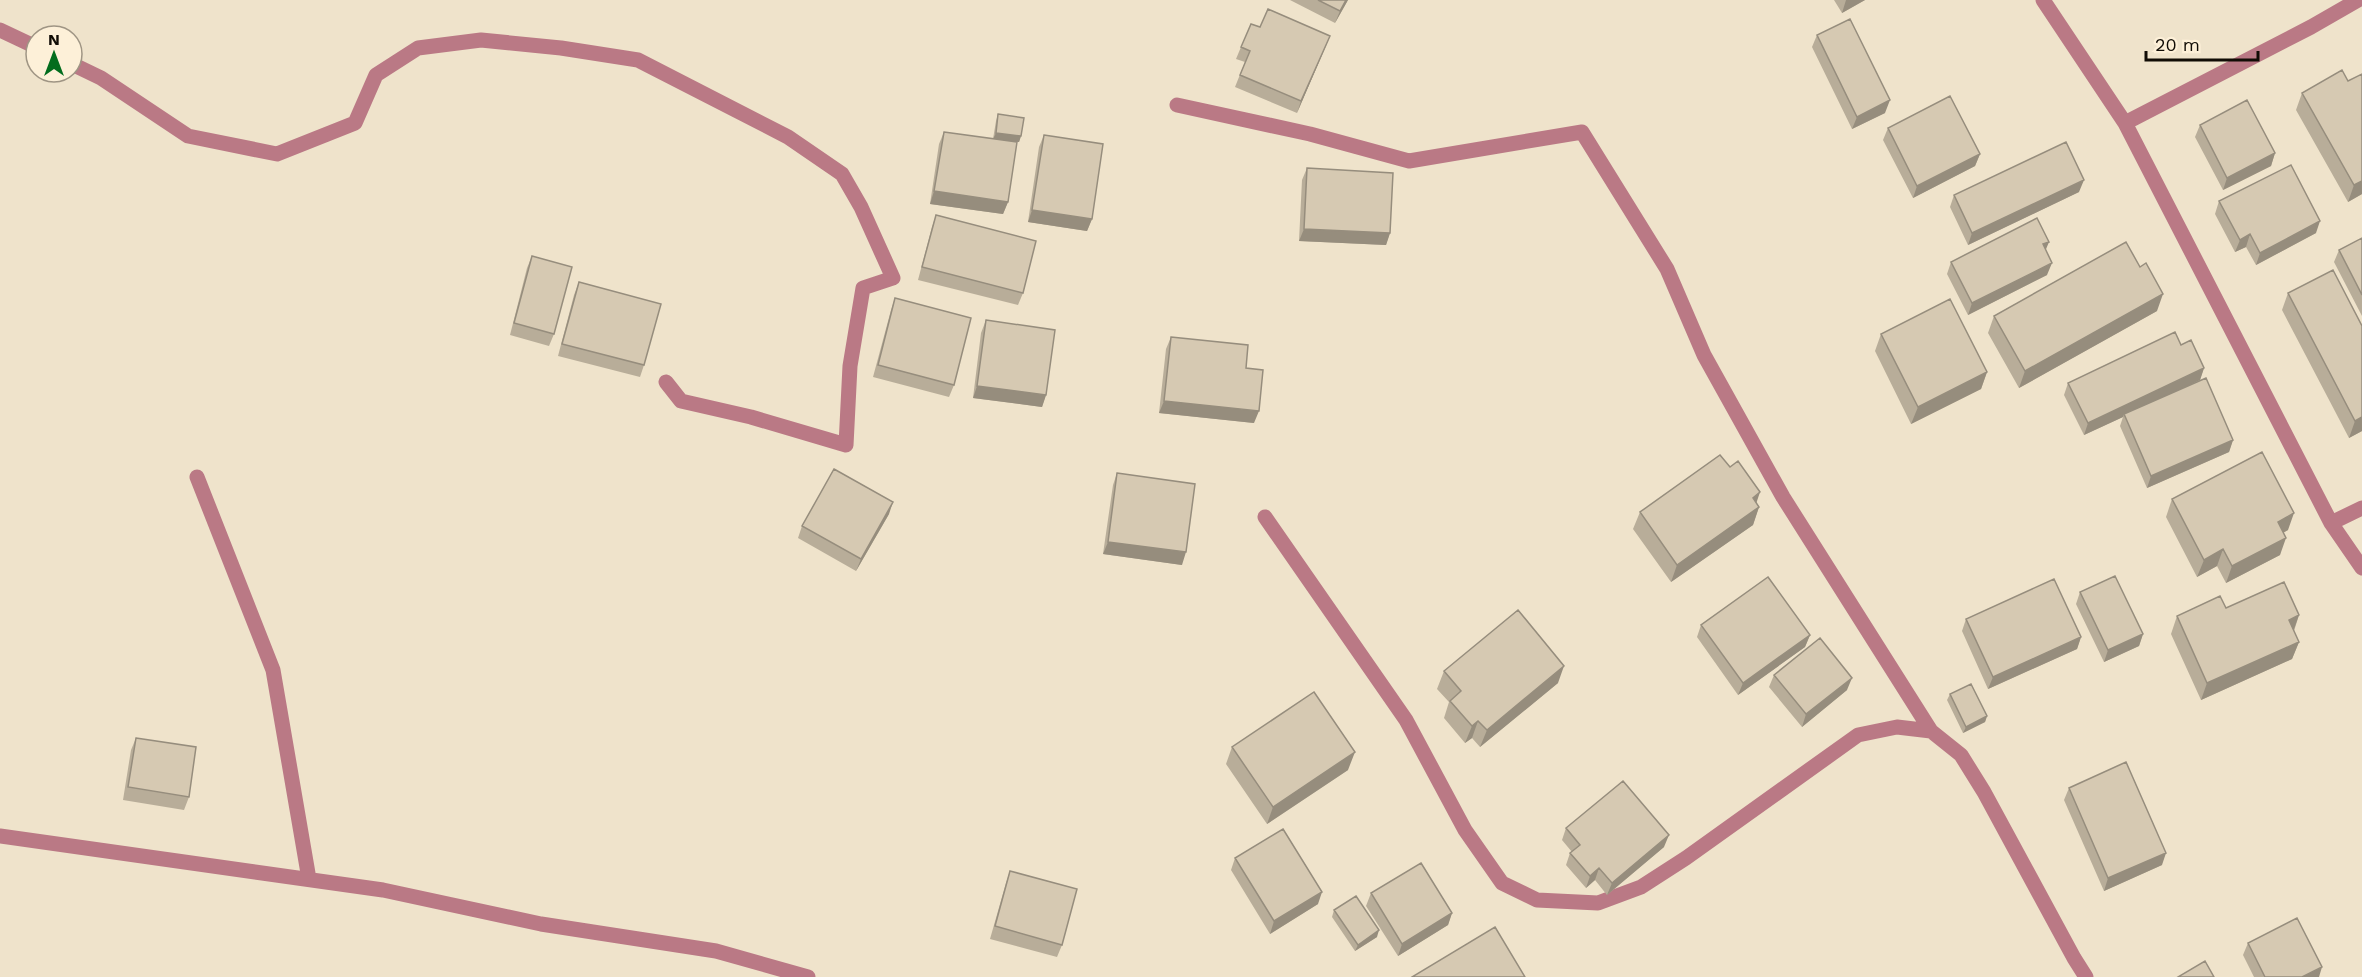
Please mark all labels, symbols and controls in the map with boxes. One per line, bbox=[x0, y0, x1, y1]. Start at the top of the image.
north arrow bbox=[24, 24, 84, 84]
scale bar bbox=[2146, 24, 2258, 62]
text: N bbox=[48, 30, 60, 49]
text: 20 m bbox=[2155, 34, 2200, 55]

